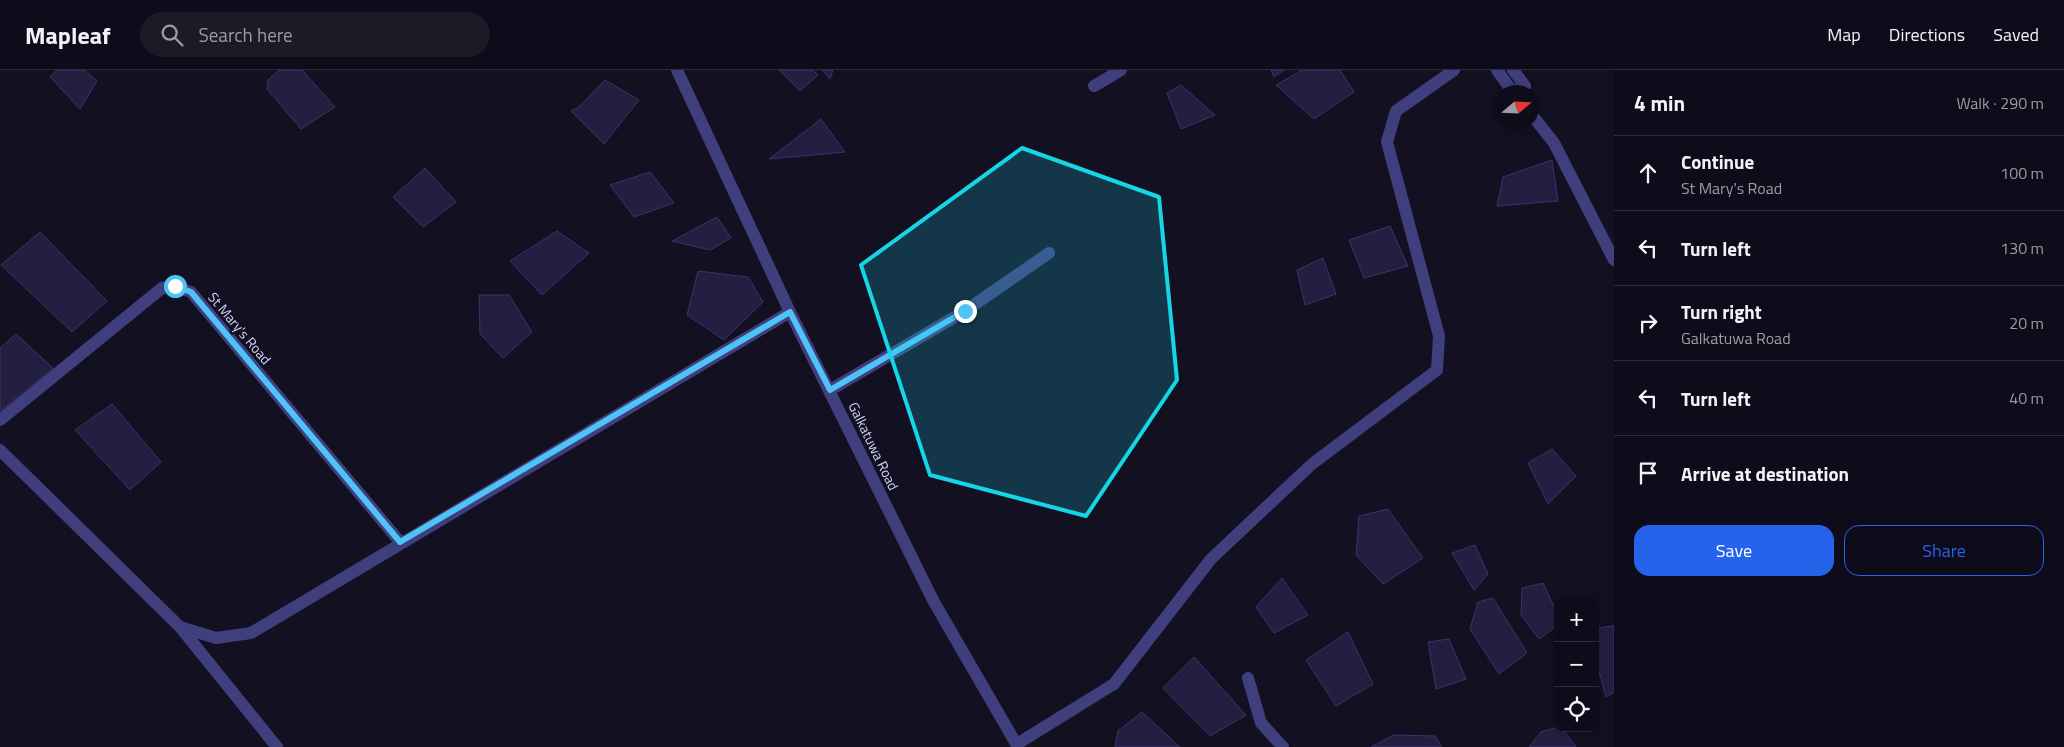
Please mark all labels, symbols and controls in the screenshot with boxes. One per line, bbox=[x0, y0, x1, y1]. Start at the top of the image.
search box bbox=[140, 12, 490, 57]
text: Mapleaf bbox=[25, 17, 110, 53]
text: Search here bbox=[198, 20, 293, 49]
icon: search bbox=[158, 21, 186, 49]
text: Map bbox=[1827, 21, 1861, 48]
text: Directions bbox=[1889, 21, 1965, 48]
text: Saved bbox=[1993, 21, 2039, 48]
north arrow bbox=[1494, 85, 1539, 130]
text: 4 min bbox=[1634, 87, 1685, 119]
text: Walk · 290 m bbox=[1956, 91, 2044, 115]
text: Continue bbox=[1681, 147, 1754, 176]
icon: ahead bbox=[1634, 159, 1662, 187]
text: 100 m bbox=[2000, 161, 2044, 185]
text: St Mary's Road bbox=[1681, 176, 1782, 200]
icon: left bbox=[1634, 234, 1662, 262]
text: Turn left bbox=[1681, 234, 1751, 263]
text: 130 m bbox=[2000, 236, 2044, 260]
route start bbox=[164, 275, 187, 298]
street label: St Mary's Road bbox=[203, 287, 277, 369]
text: Turn right bbox=[1681, 297, 1762, 326]
route end bbox=[954, 300, 977, 323]
icon: right bbox=[1634, 309, 1662, 337]
text: 20 m bbox=[2009, 311, 2044, 335]
text: Galkatuwa Road bbox=[1681, 326, 1791, 350]
icon: left bbox=[1634, 384, 1662, 412]
text: Turn left bbox=[1681, 384, 1751, 413]
text: 40 m bbox=[2009, 386, 2044, 410]
street label: Galkatuwa Road bbox=[844, 398, 904, 494]
icon: arrive bbox=[1634, 459, 1662, 487]
text: Arrive at destination bbox=[1681, 459, 1849, 488]
button: Save bbox=[1634, 525, 1834, 576]
button: Share bbox=[1844, 525, 2044, 576]
map controls bbox=[1554, 597, 1599, 732]
button: + bbox=[1554, 597, 1599, 642]
button: − bbox=[1554, 642, 1599, 687]
button: locate bbox=[1554, 687, 1599, 732]

